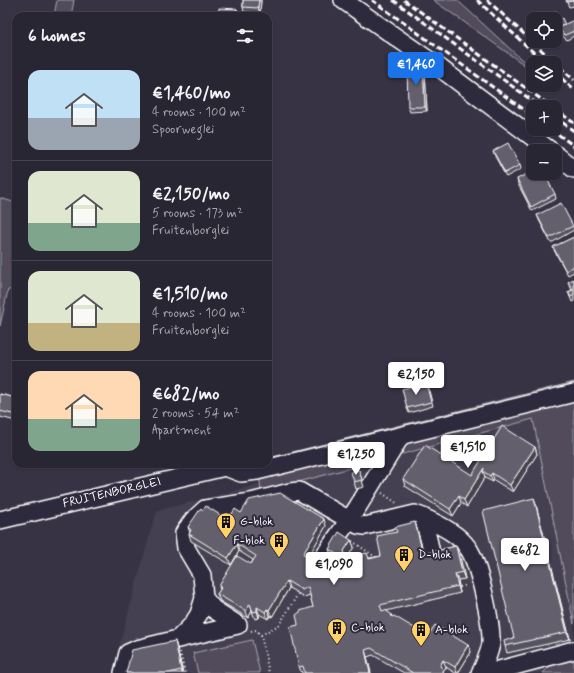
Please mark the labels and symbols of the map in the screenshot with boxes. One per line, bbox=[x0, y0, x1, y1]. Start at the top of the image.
pin: €1,460 bbox=[383, 52, 449, 86]
pin: €2,150 bbox=[383, 362, 449, 396]
pin: €1,510 bbox=[435, 435, 501, 469]
pin: €1,250 bbox=[323, 442, 389, 476]
street label: FRUITENBORGLEI bbox=[61, 474, 163, 512]
building icon: G-blok bbox=[215, 511, 237, 539]
place label: G-blok bbox=[240, 514, 273, 530]
building icon: F-blok bbox=[268, 530, 290, 558]
place label: F-blok bbox=[233, 533, 265, 549]
pin: €682 bbox=[501, 538, 549, 572]
building icon: D-blok bbox=[393, 544, 415, 572]
place label: D-blok bbox=[418, 547, 452, 563]
pin: €1,090 bbox=[301, 552, 367, 586]
building icon: C-blok bbox=[326, 617, 348, 645]
building icon: A-blok bbox=[410, 619, 432, 647]
place label: C-blok bbox=[351, 620, 385, 636]
place label: A-blok bbox=[435, 622, 468, 638]

